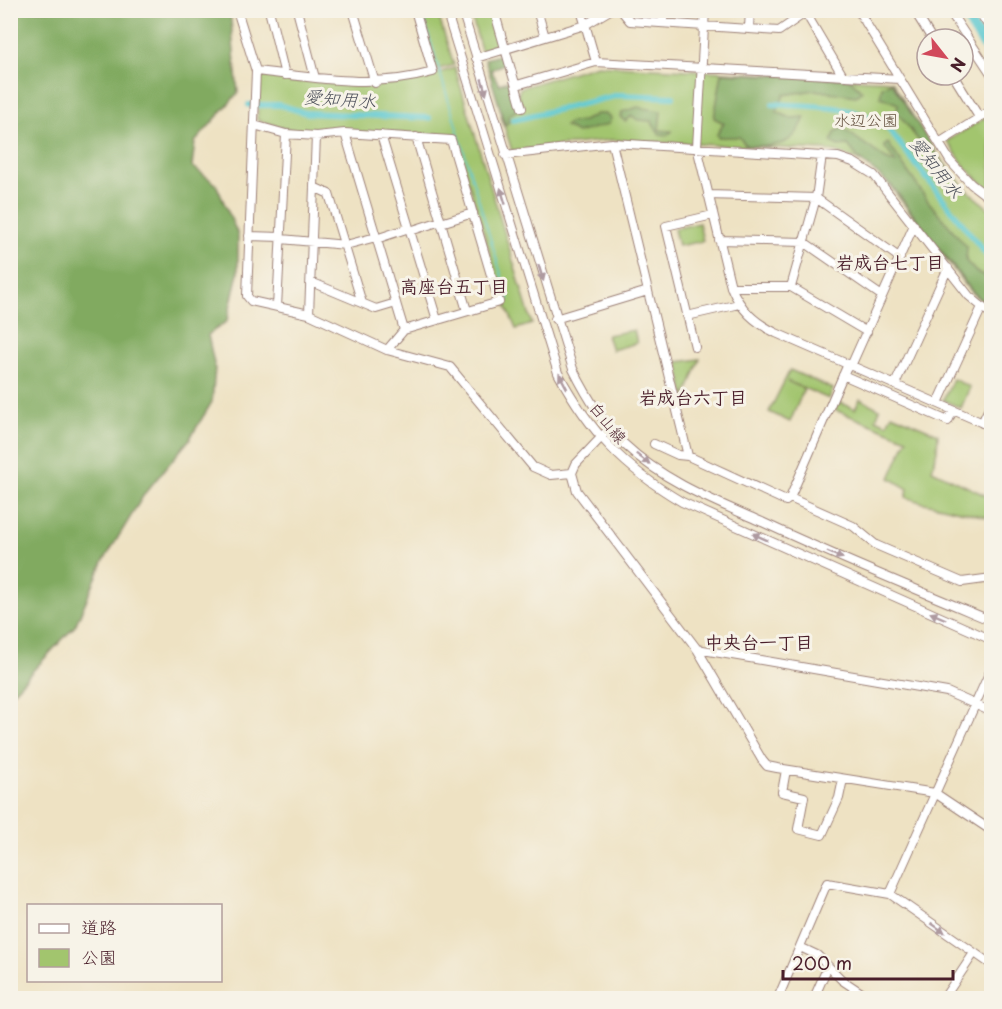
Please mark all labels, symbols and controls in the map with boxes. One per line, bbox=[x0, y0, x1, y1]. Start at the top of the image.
north arrow bbox=[915, 27, 975, 87]
text: N bbox=[945, 54, 972, 77]
one-way arrow bbox=[480, 78, 490, 96]
water label: 愛知用水 bbox=[303, 82, 377, 114]
park label: 水辺公園 bbox=[834, 107, 898, 131]
water label: 愛知用水 bbox=[904, 130, 970, 204]
one-way arrow bbox=[497, 187, 507, 205]
district label: 岩成台七丁目 bbox=[836, 248, 944, 275]
one-way arrow bbox=[537, 264, 546, 282]
district label: 高座台五丁目 bbox=[400, 272, 508, 299]
one-way arrow bbox=[558, 372, 568, 389]
district label: 岩成台六丁目 bbox=[639, 383, 747, 410]
street label: 白山線 bbox=[585, 396, 633, 448]
one-way arrow bbox=[635, 452, 651, 465]
one-way arrow bbox=[750, 532, 768, 542]
one-way arrow bbox=[827, 550, 845, 560]
one-way arrow bbox=[929, 612, 946, 621]
district label: 中央台一丁目 bbox=[705, 628, 813, 655]
legend bbox=[27, 904, 222, 982]
text: 道路 bbox=[81, 913, 117, 940]
one-way arrow bbox=[929, 922, 945, 934]
text: 公園 bbox=[81, 943, 117, 970]
scale bar bbox=[783, 943, 952, 981]
text: 200 m bbox=[792, 949, 852, 976]

